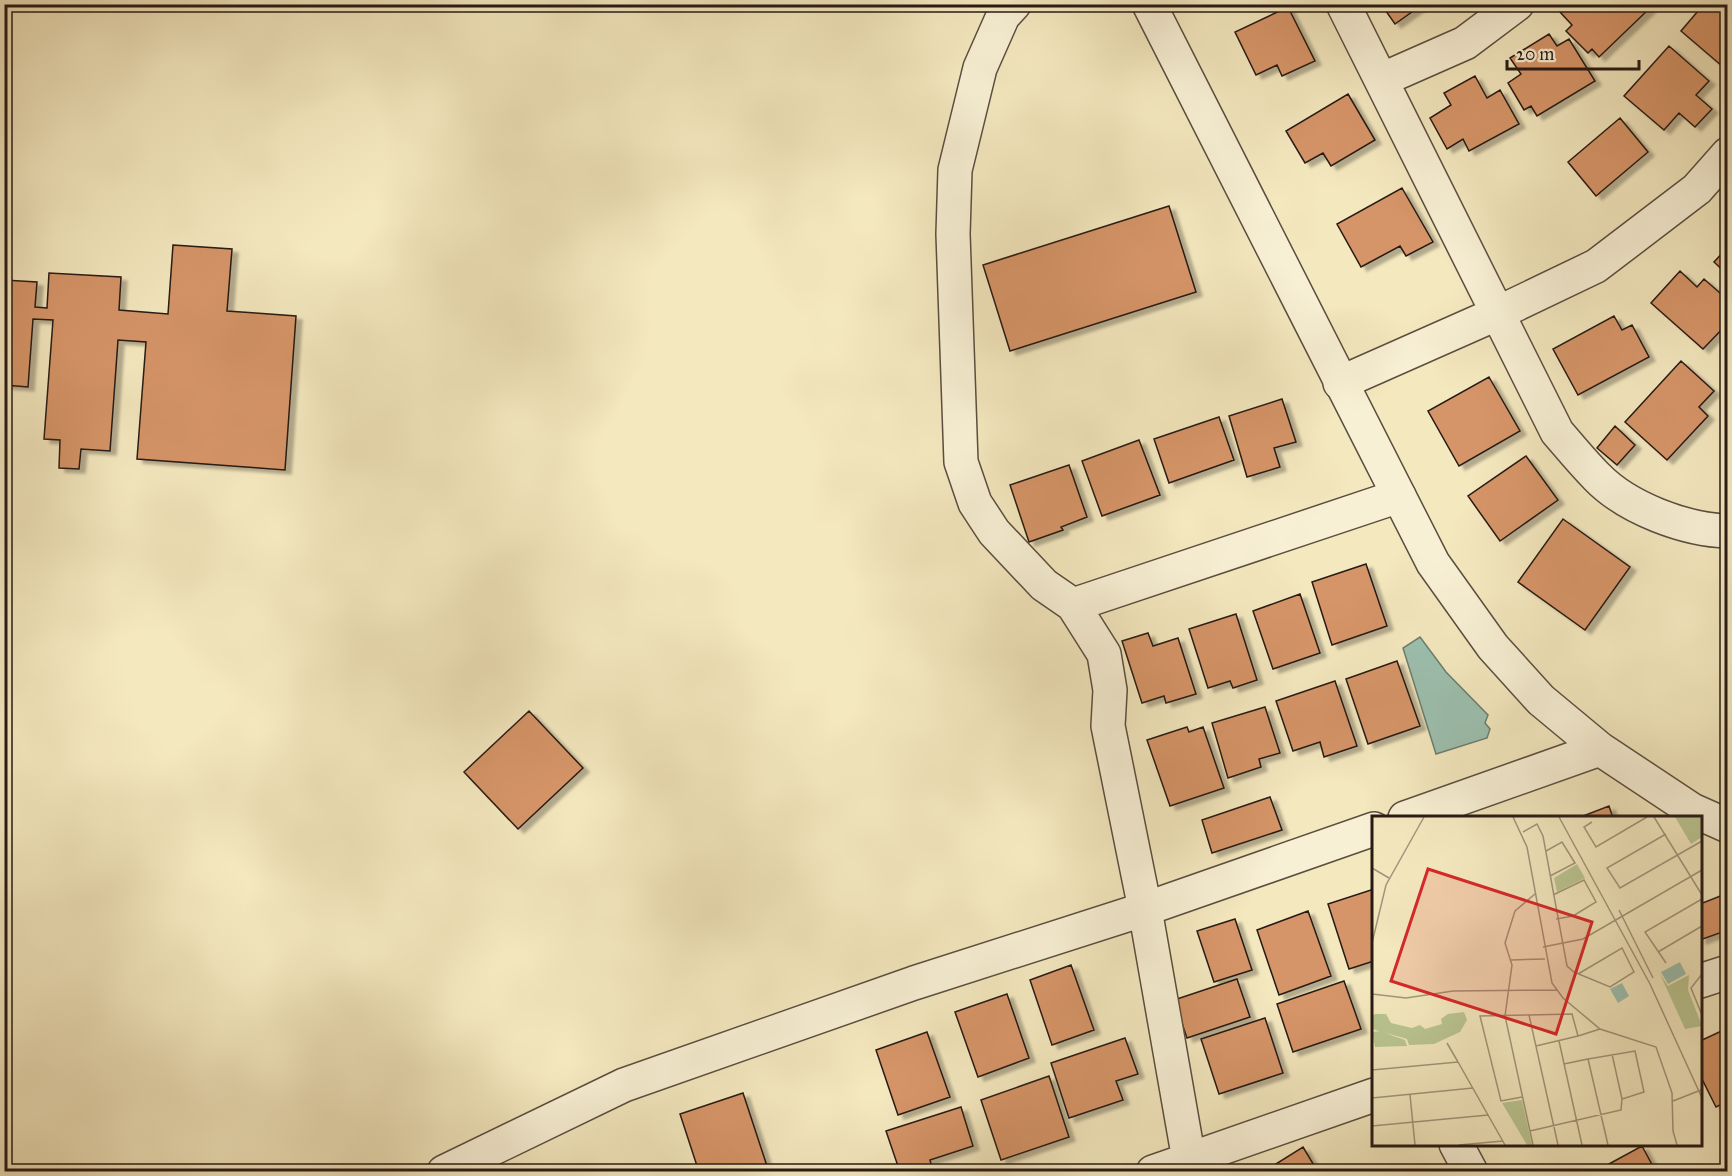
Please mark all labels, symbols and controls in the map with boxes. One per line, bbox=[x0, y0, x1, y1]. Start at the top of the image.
scale bar bbox=[1507, 33, 1639, 71]
text: 20 m bbox=[1516, 43, 1554, 65]
inset map bbox=[1372, 816, 1702, 1146]

